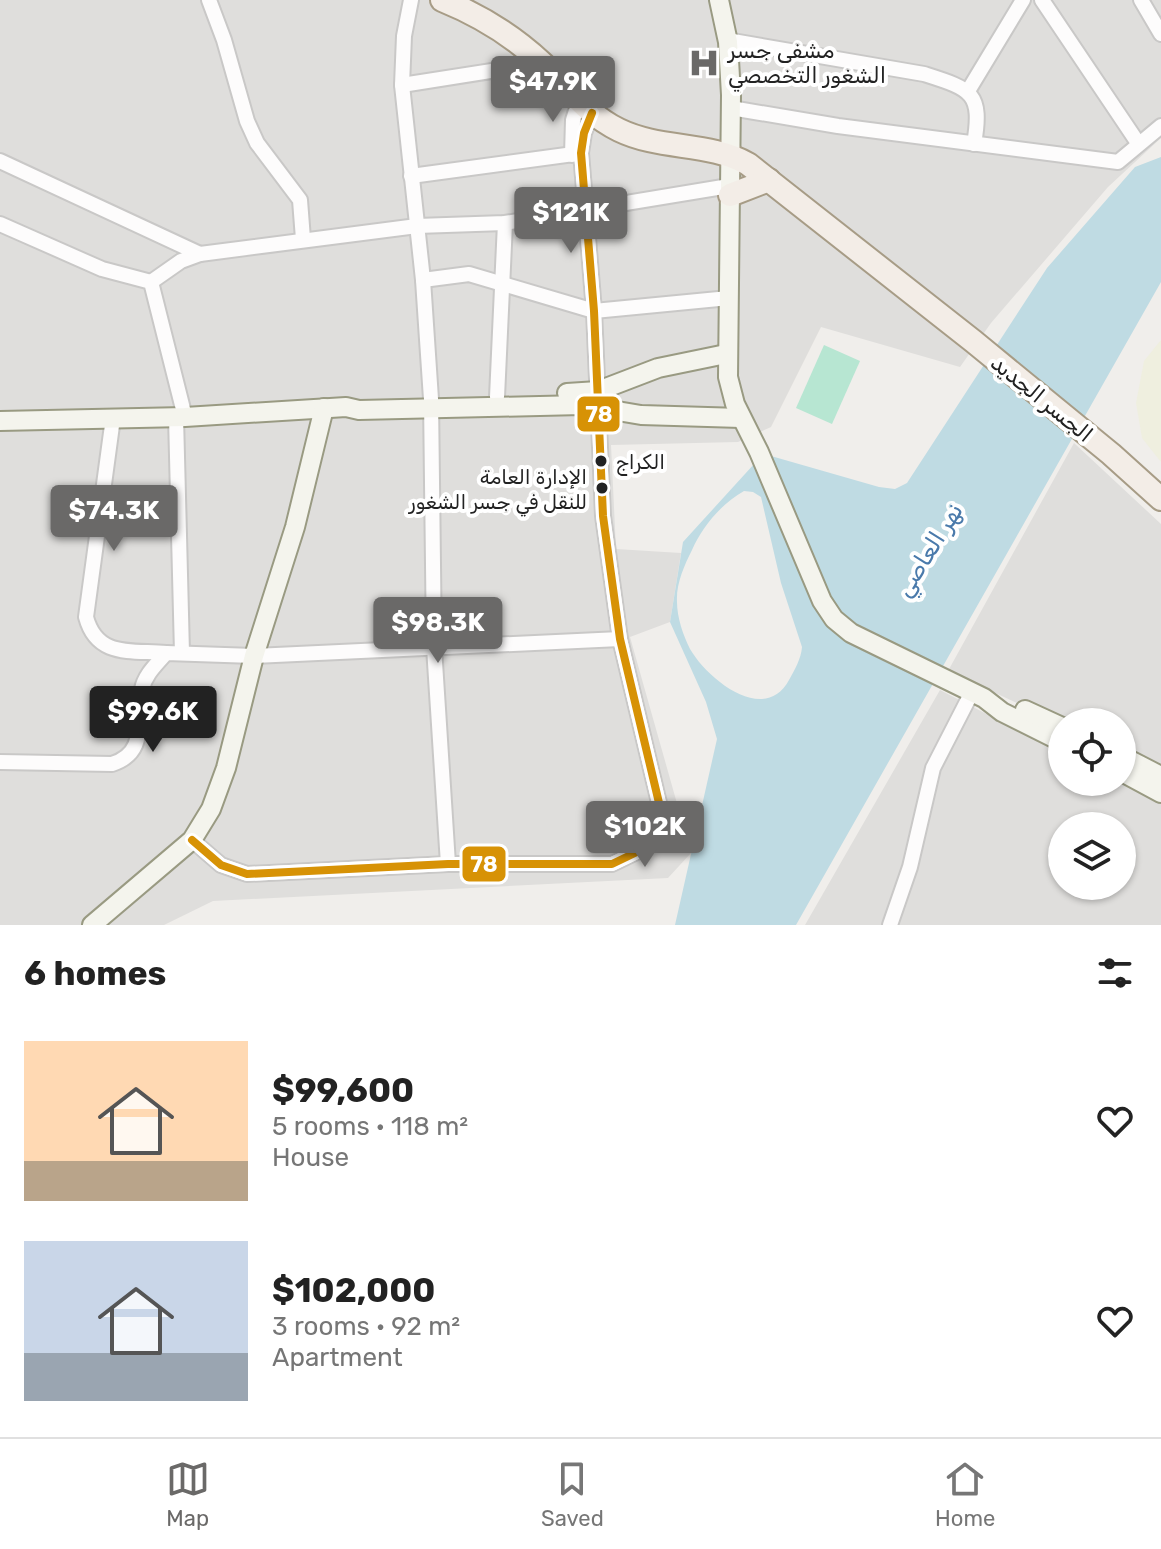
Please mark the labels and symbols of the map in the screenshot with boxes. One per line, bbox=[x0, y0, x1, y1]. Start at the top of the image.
place label: مشفى جسر الشغور التخصصي bbox=[726, 37, 886, 92]
hospital icon: مشفى جسر الشغور التخصصي bbox=[687, 46, 721, 80]
pin: $47.9K bbox=[488, 56, 618, 124]
pin: $121K bbox=[515, 187, 627, 255]
street label: الجسر الجديد bbox=[985, 349, 1098, 448]
line badge: 78 bbox=[576, 395, 621, 433]
text: 78 bbox=[585, 401, 613, 428]
place label: الكراج bbox=[616, 450, 665, 476]
marker: الكراج bbox=[593, 453, 609, 469]
place label: الإدارة العامة للنقل في جسر الشغور bbox=[408, 465, 587, 517]
marker: الإدارة العامة للنقل في جسر الشغور bbox=[594, 480, 610, 496]
pin: $74.3K bbox=[49, 485, 179, 553]
water label: نهر العاصي bbox=[889, 498, 972, 604]
pin: $98.3K bbox=[373, 597, 503, 665]
pin: $99.6K bbox=[88, 686, 218, 754]
pin: $102K bbox=[589, 801, 701, 869]
line badge: 78 bbox=[461, 845, 507, 883]
text: 78 bbox=[470, 851, 498, 878]

